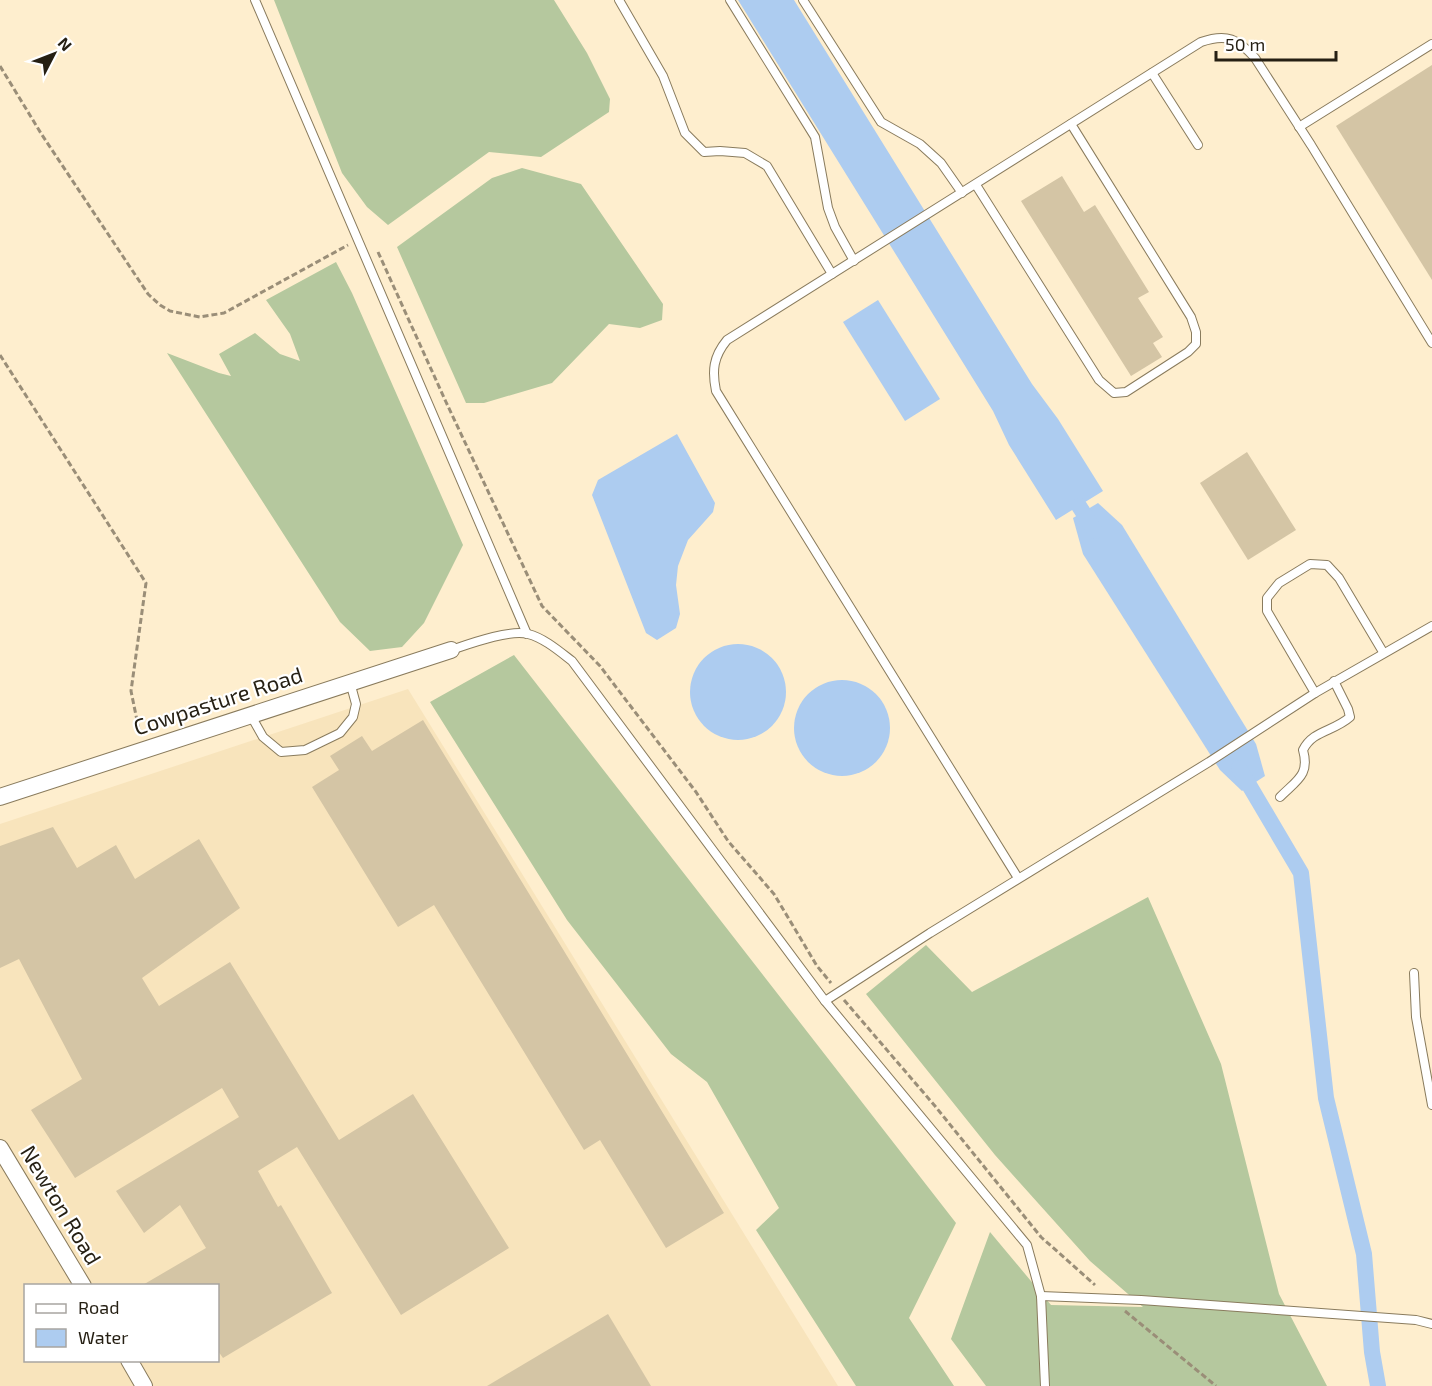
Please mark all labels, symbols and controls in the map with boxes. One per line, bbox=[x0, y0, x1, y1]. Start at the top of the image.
north arrow bbox=[24, 24, 84, 84]
scale bar bbox=[1216, 24, 1336, 62]
text: N bbox=[55, 33, 76, 54]
text: 50 m bbox=[1225, 33, 1265, 55]
street label: Cowpasture Road bbox=[130, 660, 305, 740]
street label: Newton Road bbox=[16, 1140, 108, 1269]
legend bbox=[24, 1284, 219, 1362]
text: Road bbox=[78, 1296, 119, 1318]
text: Water bbox=[78, 1326, 128, 1348]

